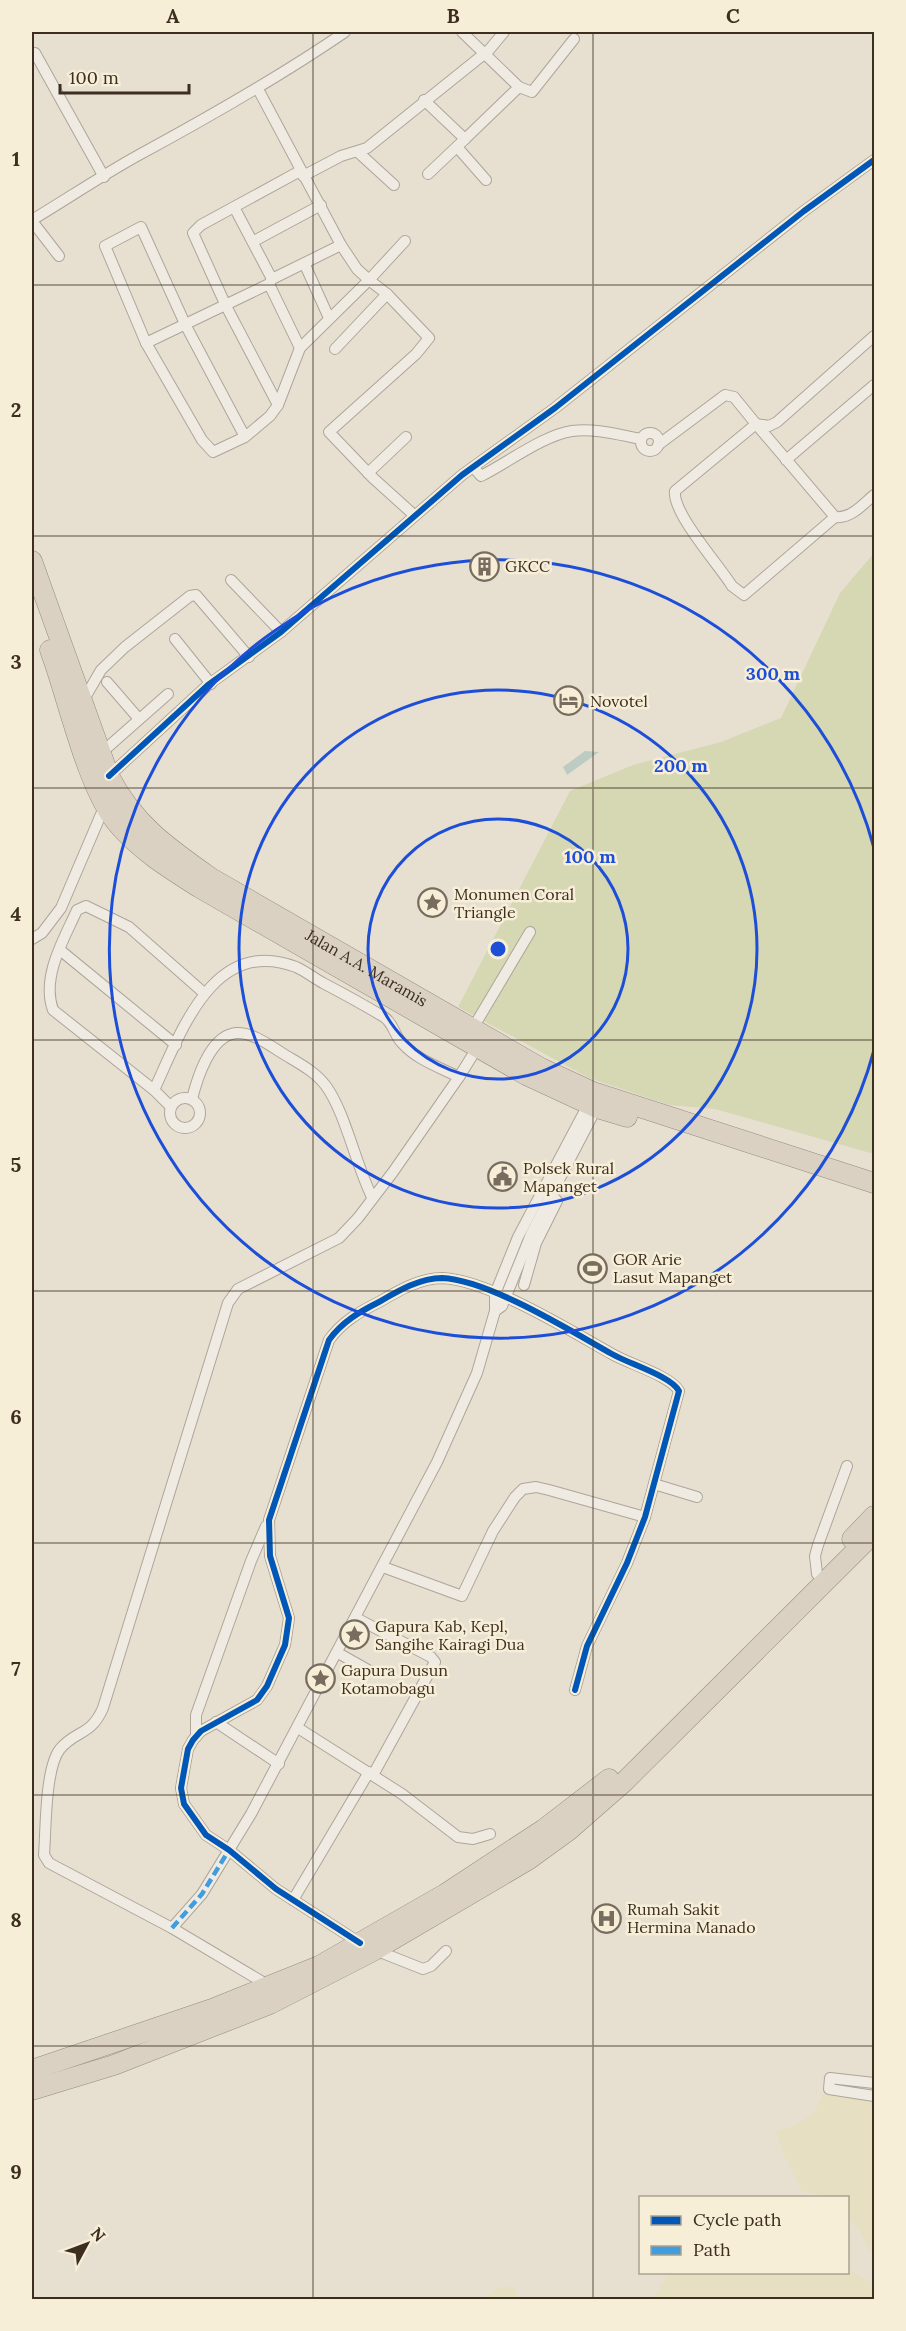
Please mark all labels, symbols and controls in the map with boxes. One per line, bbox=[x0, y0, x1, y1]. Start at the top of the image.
text: A bbox=[166, 3, 180, 28]
text: B bbox=[446, 3, 460, 28]
text: C bbox=[726, 3, 740, 28]
scale bar bbox=[60, 57, 189, 95]
text: 100 m bbox=[69, 66, 119, 89]
text: 1 bbox=[12, 146, 20, 171]
text: 2 bbox=[11, 397, 21, 422]
building icon: GKCC bbox=[468, 550, 500, 582]
place label: GKCC bbox=[505, 556, 550, 576]
text: 3 bbox=[10, 649, 22, 674]
text: 300 m bbox=[746, 662, 801, 685]
hotel icon: Novotel bbox=[553, 685, 585, 717]
place label: Novotel bbox=[590, 691, 648, 711]
text: 200 m bbox=[654, 754, 708, 777]
text: 100 m bbox=[564, 845, 616, 868]
place label: Monumen Coral Triangle bbox=[454, 884, 574, 922]
place icon: Monumen Coral Triangle bbox=[417, 887, 449, 919]
text: 4 bbox=[11, 901, 22, 926]
street label: Jalan A.A. Maramis bbox=[301, 924, 431, 1011]
centre of rings bbox=[488, 939, 508, 959]
text: 5 bbox=[11, 1152, 22, 1177]
place label: Polsek Rural Mapanget bbox=[523, 1158, 614, 1196]
public building icon: Polsek Rural Mapanget bbox=[486, 1161, 518, 1193]
place label: GOR Arie Lasut Mapanget bbox=[613, 1249, 733, 1287]
sports icon: GOR Arie Lasut Mapanget bbox=[576, 1252, 608, 1284]
text: 6 bbox=[10, 1404, 22, 1429]
place label: Gapura Kab, Kepl, Sangihe Kairagi Dua bbox=[375, 1616, 525, 1654]
place icon: Gapura Kab, Kepl, Sangihe Kairagi Dua bbox=[338, 1619, 370, 1651]
text: 7 bbox=[11, 1656, 21, 1681]
place label: Gapura Dusun Kotamobagu bbox=[341, 1660, 448, 1698]
place icon: Gapura Dusun Kotamobagu bbox=[304, 1663, 336, 1695]
place label: Rumah Sakit Hermina Manado bbox=[627, 1899, 756, 1937]
hospital icon: Rumah Sakit Hermina Manado bbox=[590, 1902, 622, 1934]
text: 8 bbox=[10, 1907, 22, 1932]
text: 9 bbox=[10, 2159, 22, 2184]
legend bbox=[639, 2196, 849, 2274]
text: Cycle path bbox=[693, 2208, 782, 2231]
north arrow bbox=[57, 2214, 117, 2274]
text: N bbox=[87, 2223, 110, 2245]
text: Path bbox=[693, 2238, 731, 2261]

